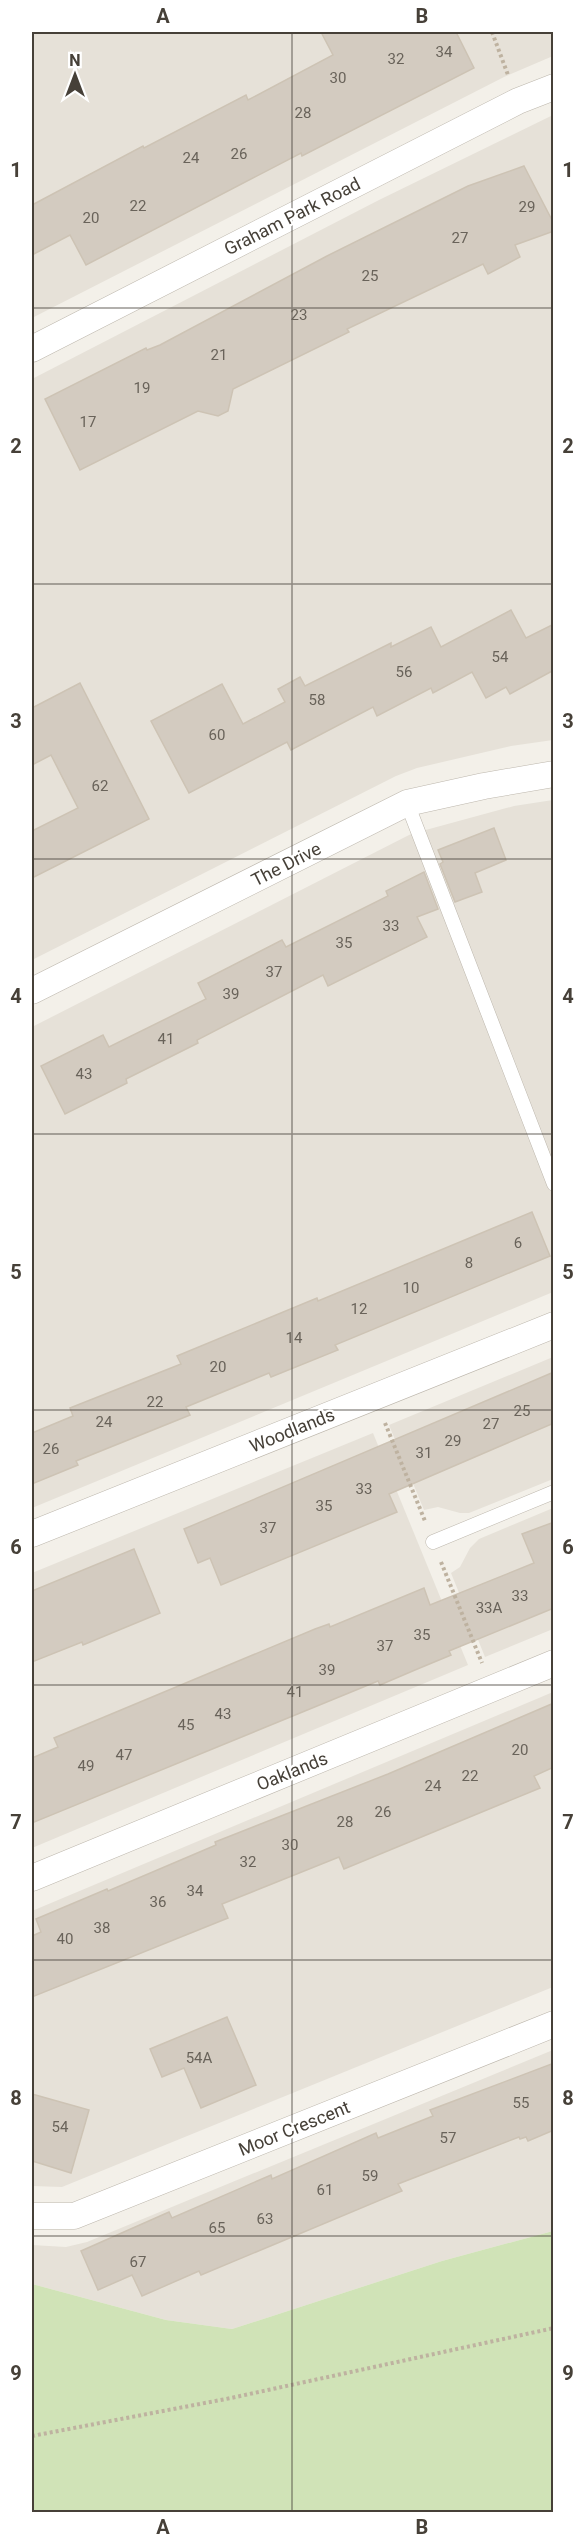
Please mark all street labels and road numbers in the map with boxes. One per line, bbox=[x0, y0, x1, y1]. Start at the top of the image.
street label: Graham Park Road bbox=[220, 173, 364, 259]
street label: The Drive bbox=[248, 838, 324, 890]
street label: Woodlands bbox=[246, 1403, 338, 1457]
street label: Oaklands bbox=[253, 1747, 331, 1795]
street label: Moor Crescent bbox=[235, 2096, 353, 2160]

